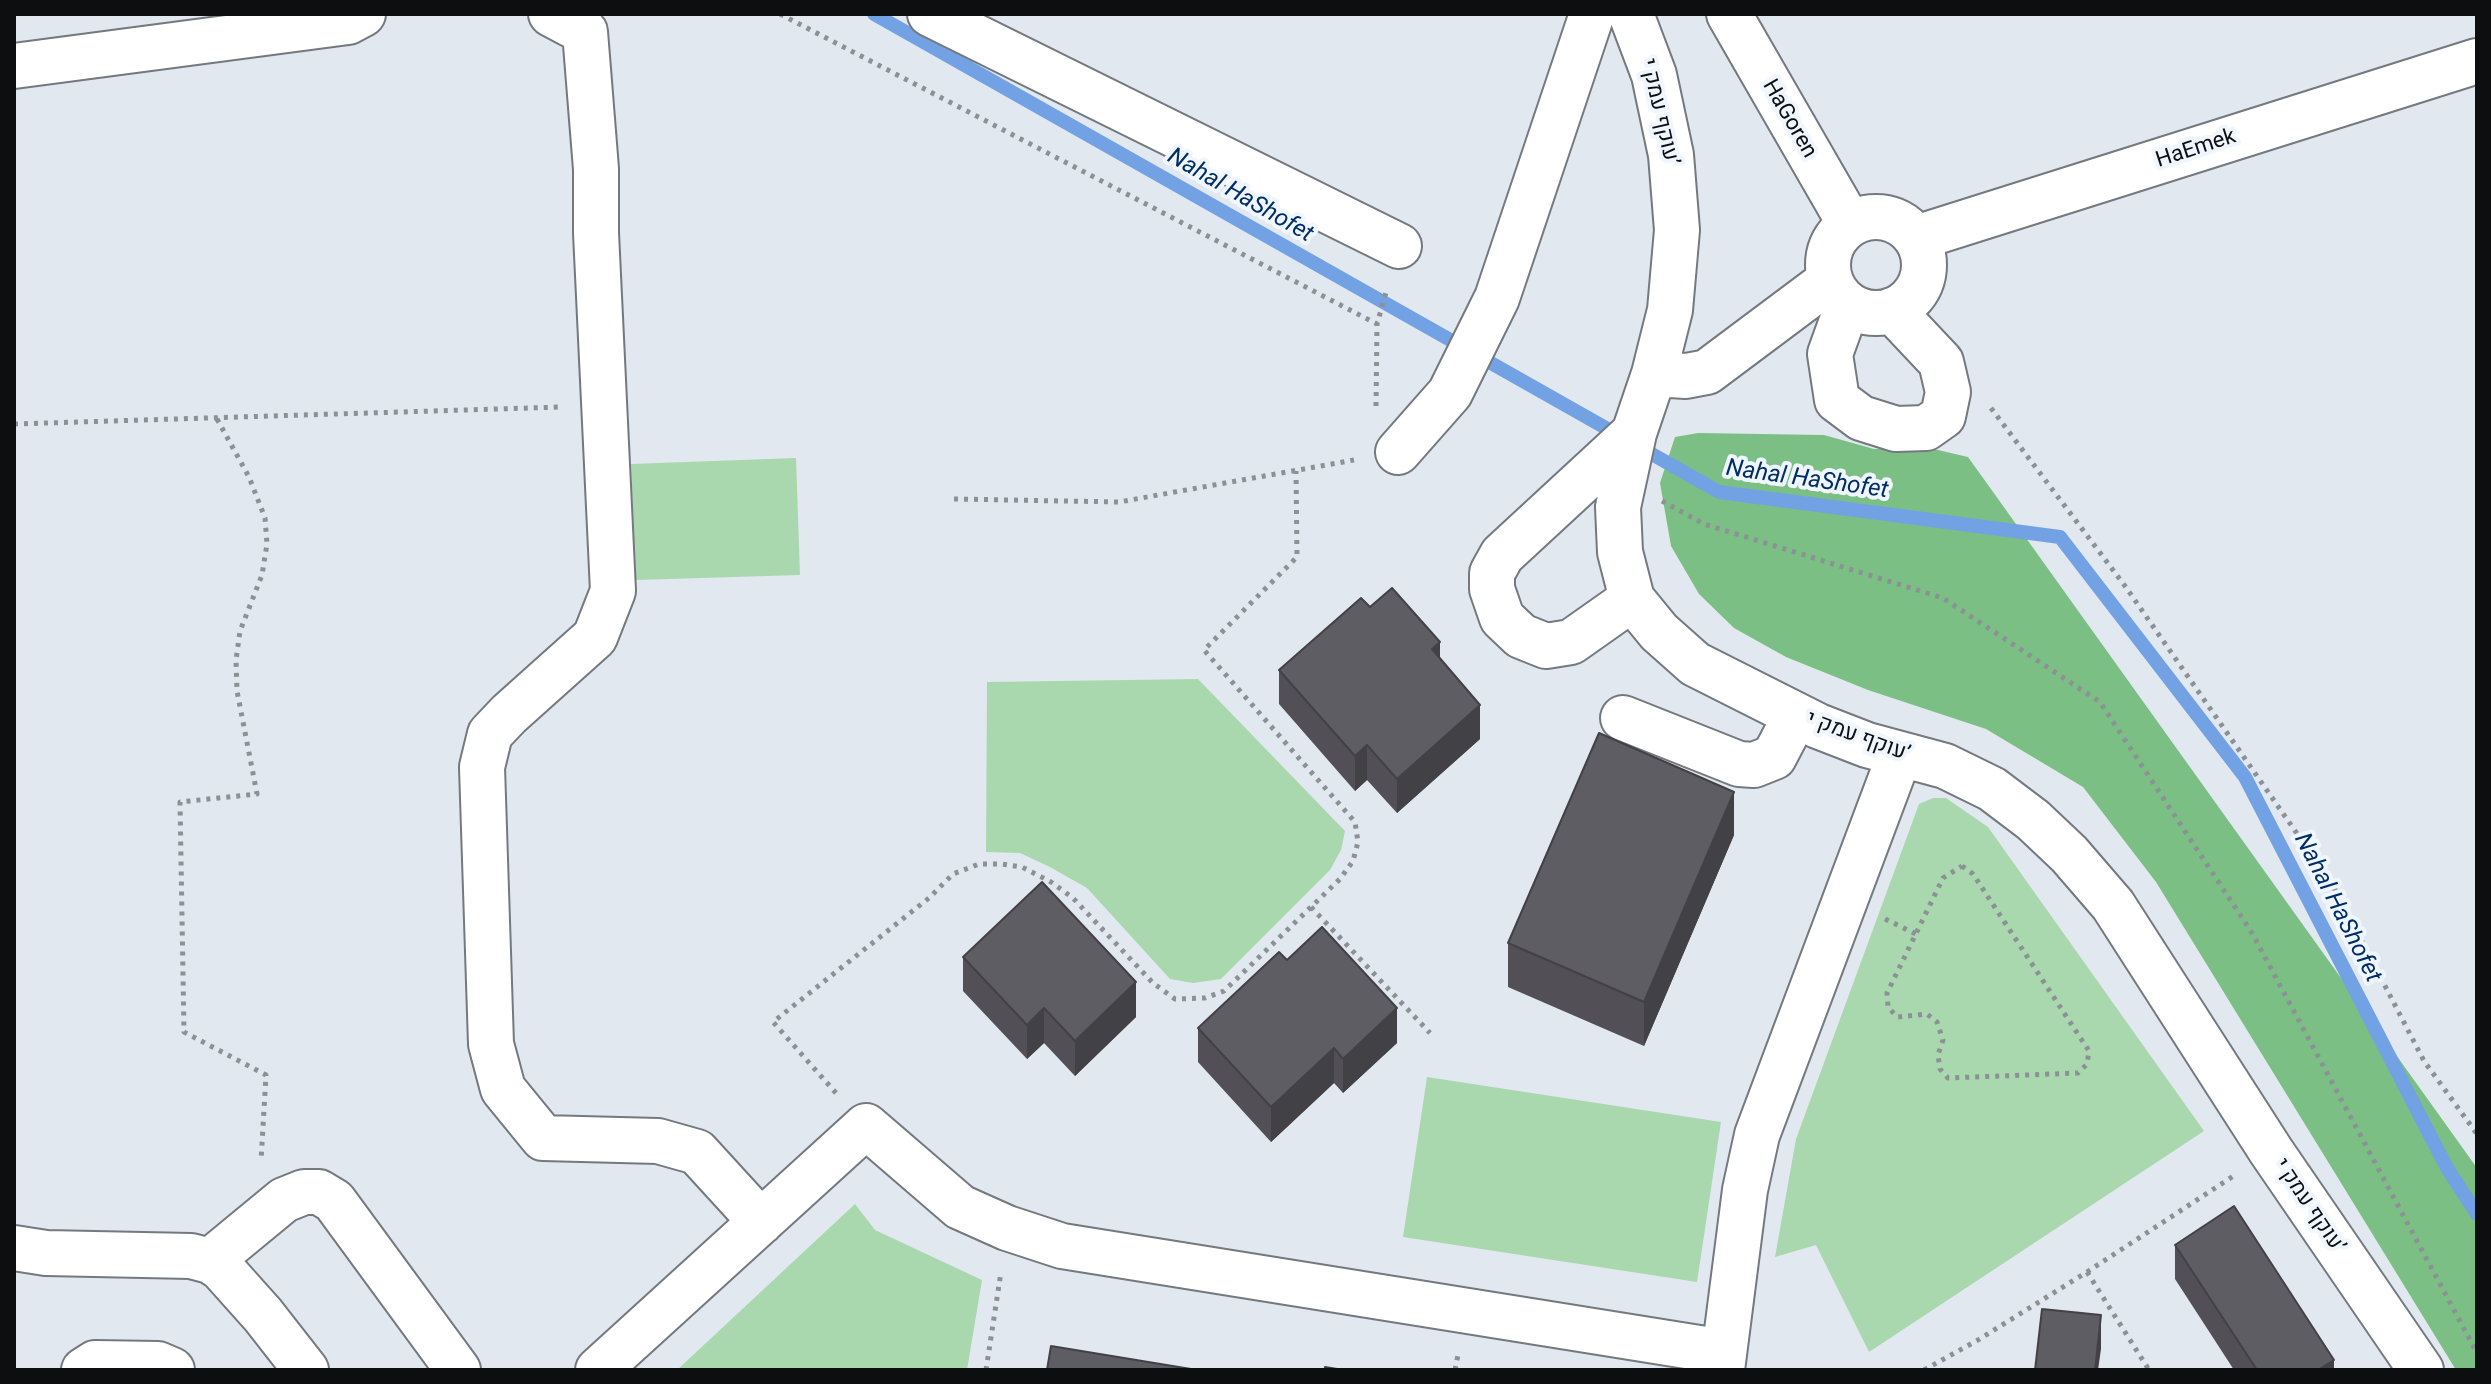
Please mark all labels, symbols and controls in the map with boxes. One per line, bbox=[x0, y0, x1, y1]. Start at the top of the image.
street label: עוקף עמק י’ bbox=[1634, 56, 1684, 168]
street label: HaGoren bbox=[1756, 75, 1822, 163]
street label: HaEmek bbox=[2153, 124, 2239, 174]
water label: Nahal HaShofet bbox=[1162, 143, 1318, 249]
water label: Nahal HaShofet bbox=[1724, 454, 1890, 506]
street label: עוקף עמק י’ bbox=[1803, 706, 1913, 768]
water label: Nahal HaShofet bbox=[2287, 829, 2387, 987]
street label: עוקף עמק י’ bbox=[2268, 1154, 2350, 1258]

